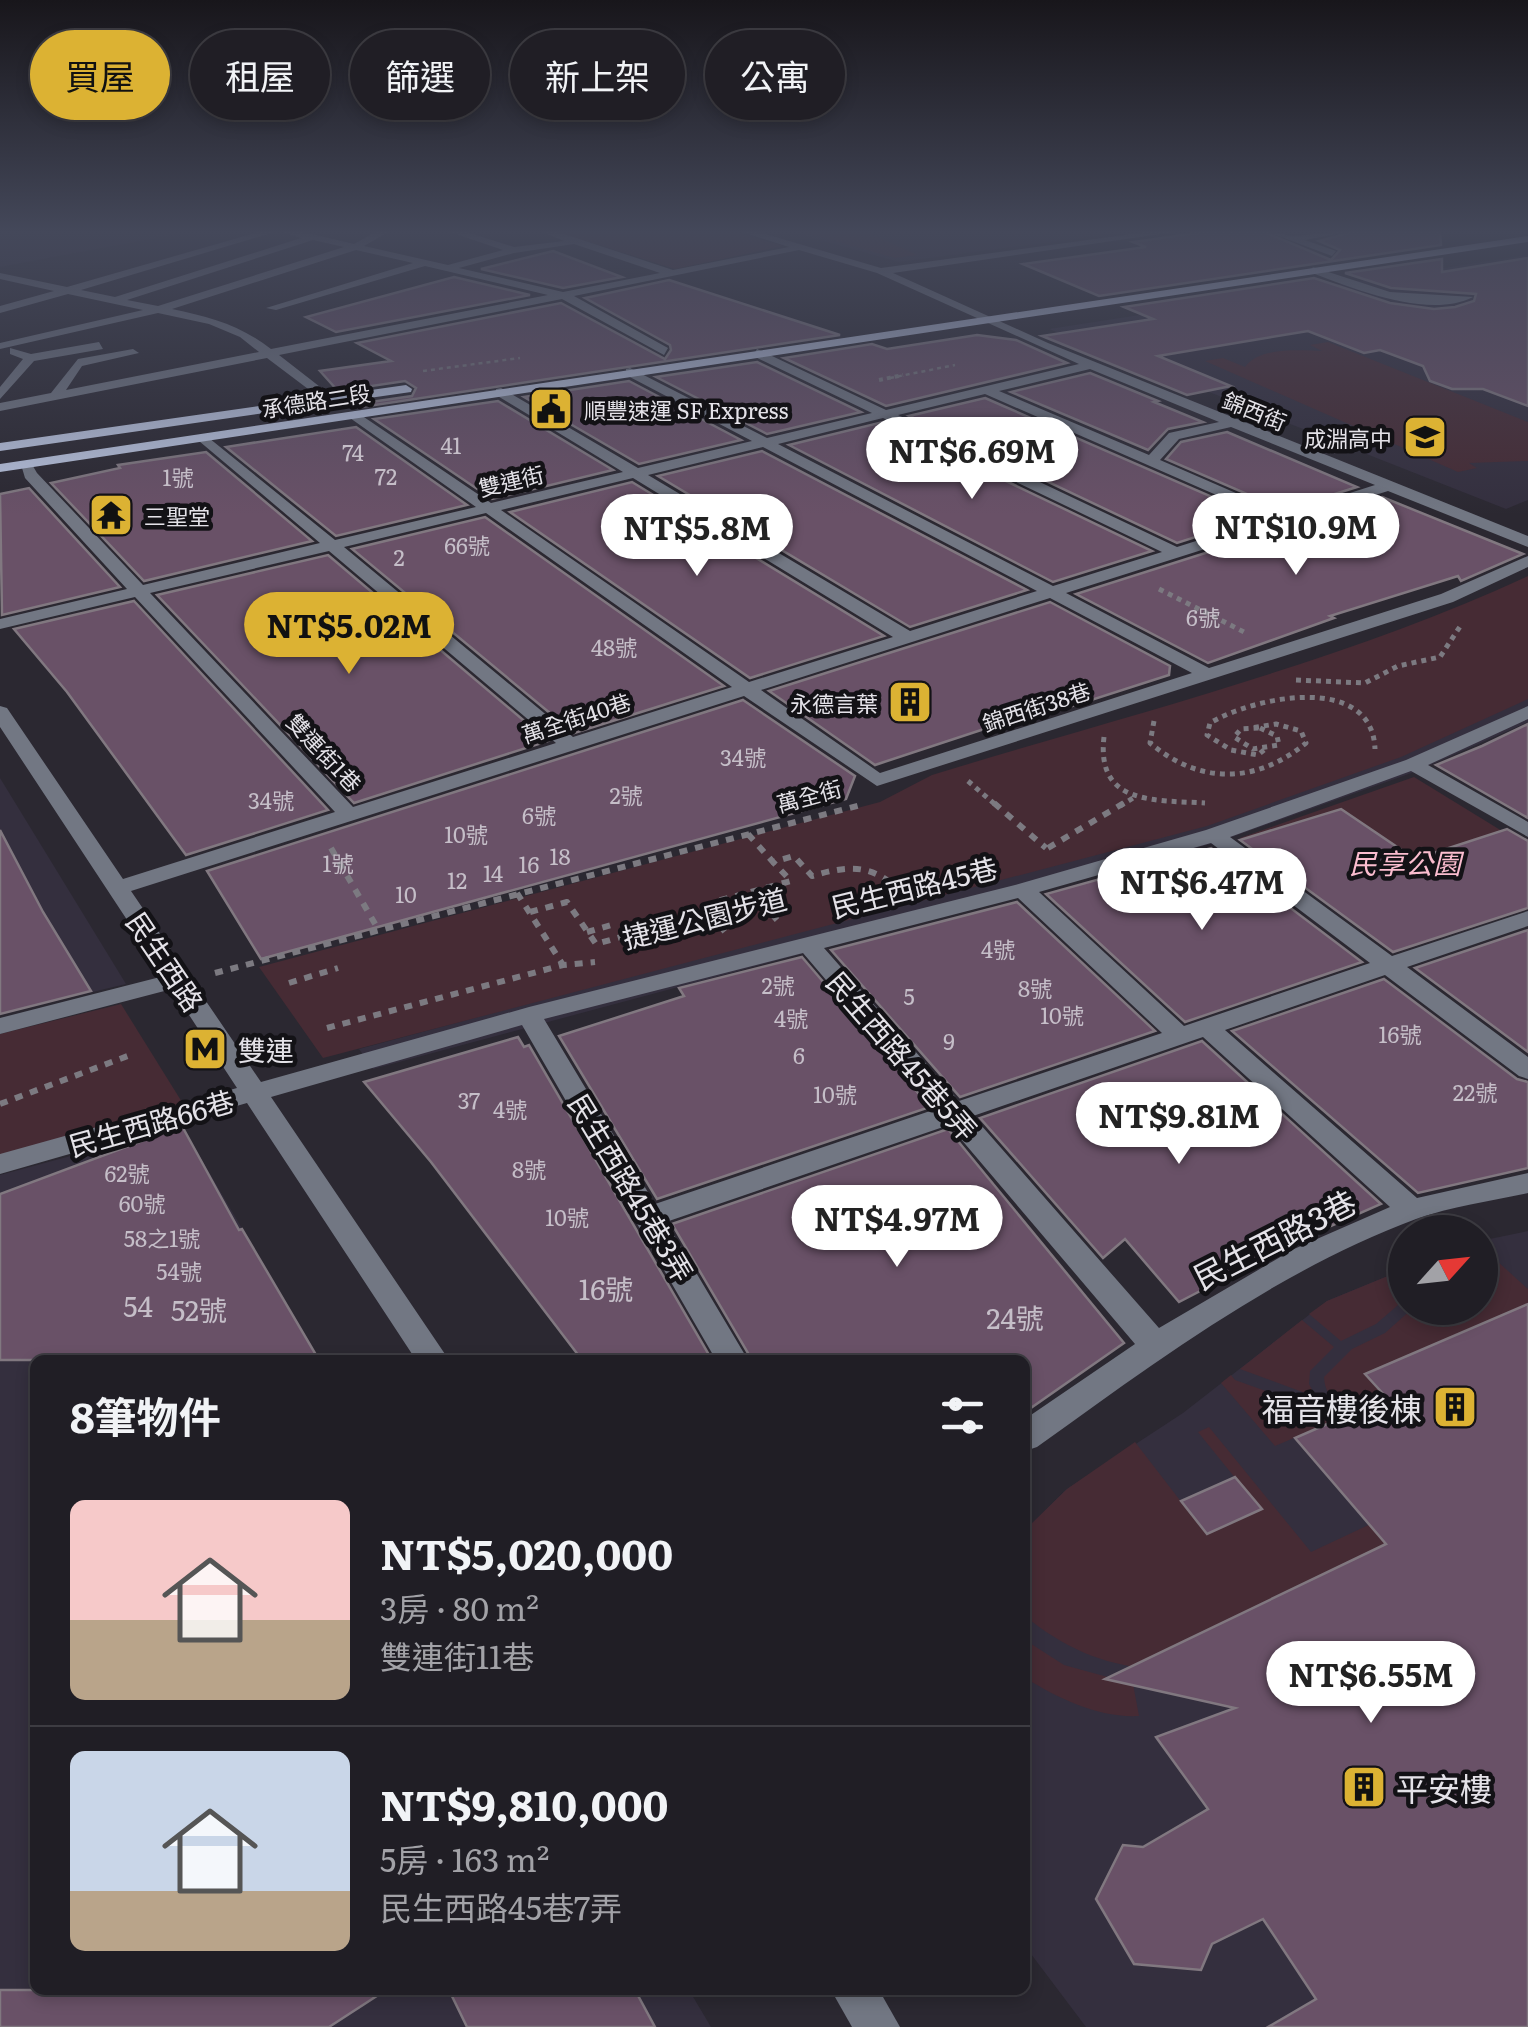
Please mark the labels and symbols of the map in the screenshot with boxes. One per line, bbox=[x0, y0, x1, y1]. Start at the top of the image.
street label: 承德路二段 bbox=[259, 375, 373, 425]
street label: 錦西街 bbox=[1218, 382, 1292, 438]
public building icon: 順豐速運 SF Express bbox=[528, 386, 574, 432]
place label: 順豐速運 SF Express bbox=[584, 393, 789, 426]
school or university icon: 成淵高中 bbox=[1402, 414, 1448, 460]
pin: NT$6.69M bbox=[869, 417, 1075, 502]
place label: 成淵高中 bbox=[1304, 421, 1392, 454]
house number: 41 bbox=[440, 428, 462, 461]
house number: 74 bbox=[342, 435, 364, 468]
street label: 雙連街 bbox=[475, 456, 547, 504]
house number: 72 bbox=[375, 459, 397, 492]
house number: 1號 bbox=[163, 460, 193, 493]
temple icon: 三聖堂 bbox=[88, 492, 134, 538]
pin: NT$10.9M bbox=[1193, 493, 1399, 578]
pin: NT$5.8M bbox=[605, 494, 789, 579]
place label: 三聖堂 bbox=[144, 499, 210, 532]
house number: 66號 bbox=[444, 528, 490, 561]
house number: 2 bbox=[393, 540, 405, 573]
pin: NT$5.02M bbox=[246, 592, 452, 677]
house number: 6號 bbox=[1186, 600, 1220, 633]
house number: 48號 bbox=[591, 630, 637, 663]
street label: 錦西街38巷 bbox=[978, 673, 1094, 739]
building icon: 永德言葉 bbox=[887, 679, 933, 725]
street label: 萬全街40巷 bbox=[517, 684, 635, 750]
place label: 永德言葉 bbox=[790, 686, 878, 719]
street label: 雙連街1巷 bbox=[280, 705, 370, 799]
house number: 34號 bbox=[720, 740, 766, 773]
street label: 萬全街 bbox=[773, 771, 845, 819]
house number: 2號 bbox=[609, 778, 643, 811]
house number: 34號 bbox=[248, 783, 294, 816]
house number: 6號 bbox=[522, 798, 556, 831]
house number: 10號 bbox=[444, 817, 488, 850]
house number: 18 bbox=[549, 839, 571, 872]
park label: 民享公園 bbox=[1349, 841, 1465, 883]
street label: 民生西路45巷 bbox=[827, 845, 1001, 927]
house number: 1號 bbox=[323, 846, 353, 879]
house number: 16 bbox=[519, 847, 540, 880]
pin: NT$6.47M bbox=[1099, 848, 1305, 933]
house number: 14 bbox=[483, 856, 503, 889]
house number: 12 bbox=[447, 863, 467, 896]
street label: 捷運公園步道 bbox=[617, 876, 791, 958]
house number: 10 bbox=[395, 877, 417, 910]
street label: 民生西路 bbox=[117, 903, 215, 1019]
house number: 4號 bbox=[981, 932, 1015, 965]
street label: 民生西路45巷5弄 bbox=[818, 961, 988, 1149]
house number: 2號 bbox=[761, 968, 795, 1001]
house number: 8號 bbox=[1018, 971, 1052, 1004]
house number: 5 bbox=[903, 979, 915, 1012]
house number: 10號 bbox=[1040, 998, 1084, 1031]
house number: 4號 bbox=[774, 1001, 808, 1034]
house number: 16號 bbox=[1379, 1017, 1421, 1050]
house number: 9 bbox=[943, 1024, 955, 1057]
metro station icon: 雙連 bbox=[182, 1026, 228, 1072]
place label: 雙連 bbox=[238, 1028, 294, 1070]
house number: 6 bbox=[793, 1038, 805, 1071]
house number: 22號 bbox=[1453, 1075, 1497, 1108]
house number: 10號 bbox=[813, 1077, 857, 1110]
street label: 民生西路66巷 bbox=[63, 1078, 239, 1166]
pin: NT$9.81M bbox=[1076, 1082, 1282, 1167]
house number: 37 bbox=[458, 1083, 480, 1116]
street label: 民生西路45巷3弄 bbox=[559, 1085, 705, 1289]
house number: 4號 bbox=[493, 1092, 527, 1125]
house number: 8號 bbox=[512, 1152, 546, 1185]
house number: 62號 bbox=[105, 1156, 149, 1189]
street label: 民生西路3巷 bbox=[1184, 1176, 1364, 1300]
pin: NT$4.97M bbox=[794, 1185, 1000, 1270]
house number: 60號 bbox=[119, 1186, 165, 1219]
house number: 10號 bbox=[545, 1200, 589, 1233]
north arrow bbox=[1388, 1215, 1498, 1325]
house number: 58之1號 bbox=[124, 1221, 200, 1254]
house number: 54號 bbox=[156, 1254, 202, 1287]
house number: 16號 bbox=[579, 1267, 633, 1309]
house number: 54 bbox=[123, 1284, 153, 1326]
house number: 52號 bbox=[171, 1288, 227, 1330]
house number: 24號 bbox=[986, 1296, 1044, 1338]
place label: 福音樓後棟 bbox=[1262, 1383, 1422, 1431]
building icon: 福音樓後棟 bbox=[1432, 1384, 1478, 1430]
pin: NT$6.55M bbox=[1268, 1641, 1474, 1726]
place label: 平安樓 bbox=[1396, 1763, 1492, 1811]
building icon: 平安樓 bbox=[1341, 1764, 1387, 1810]

